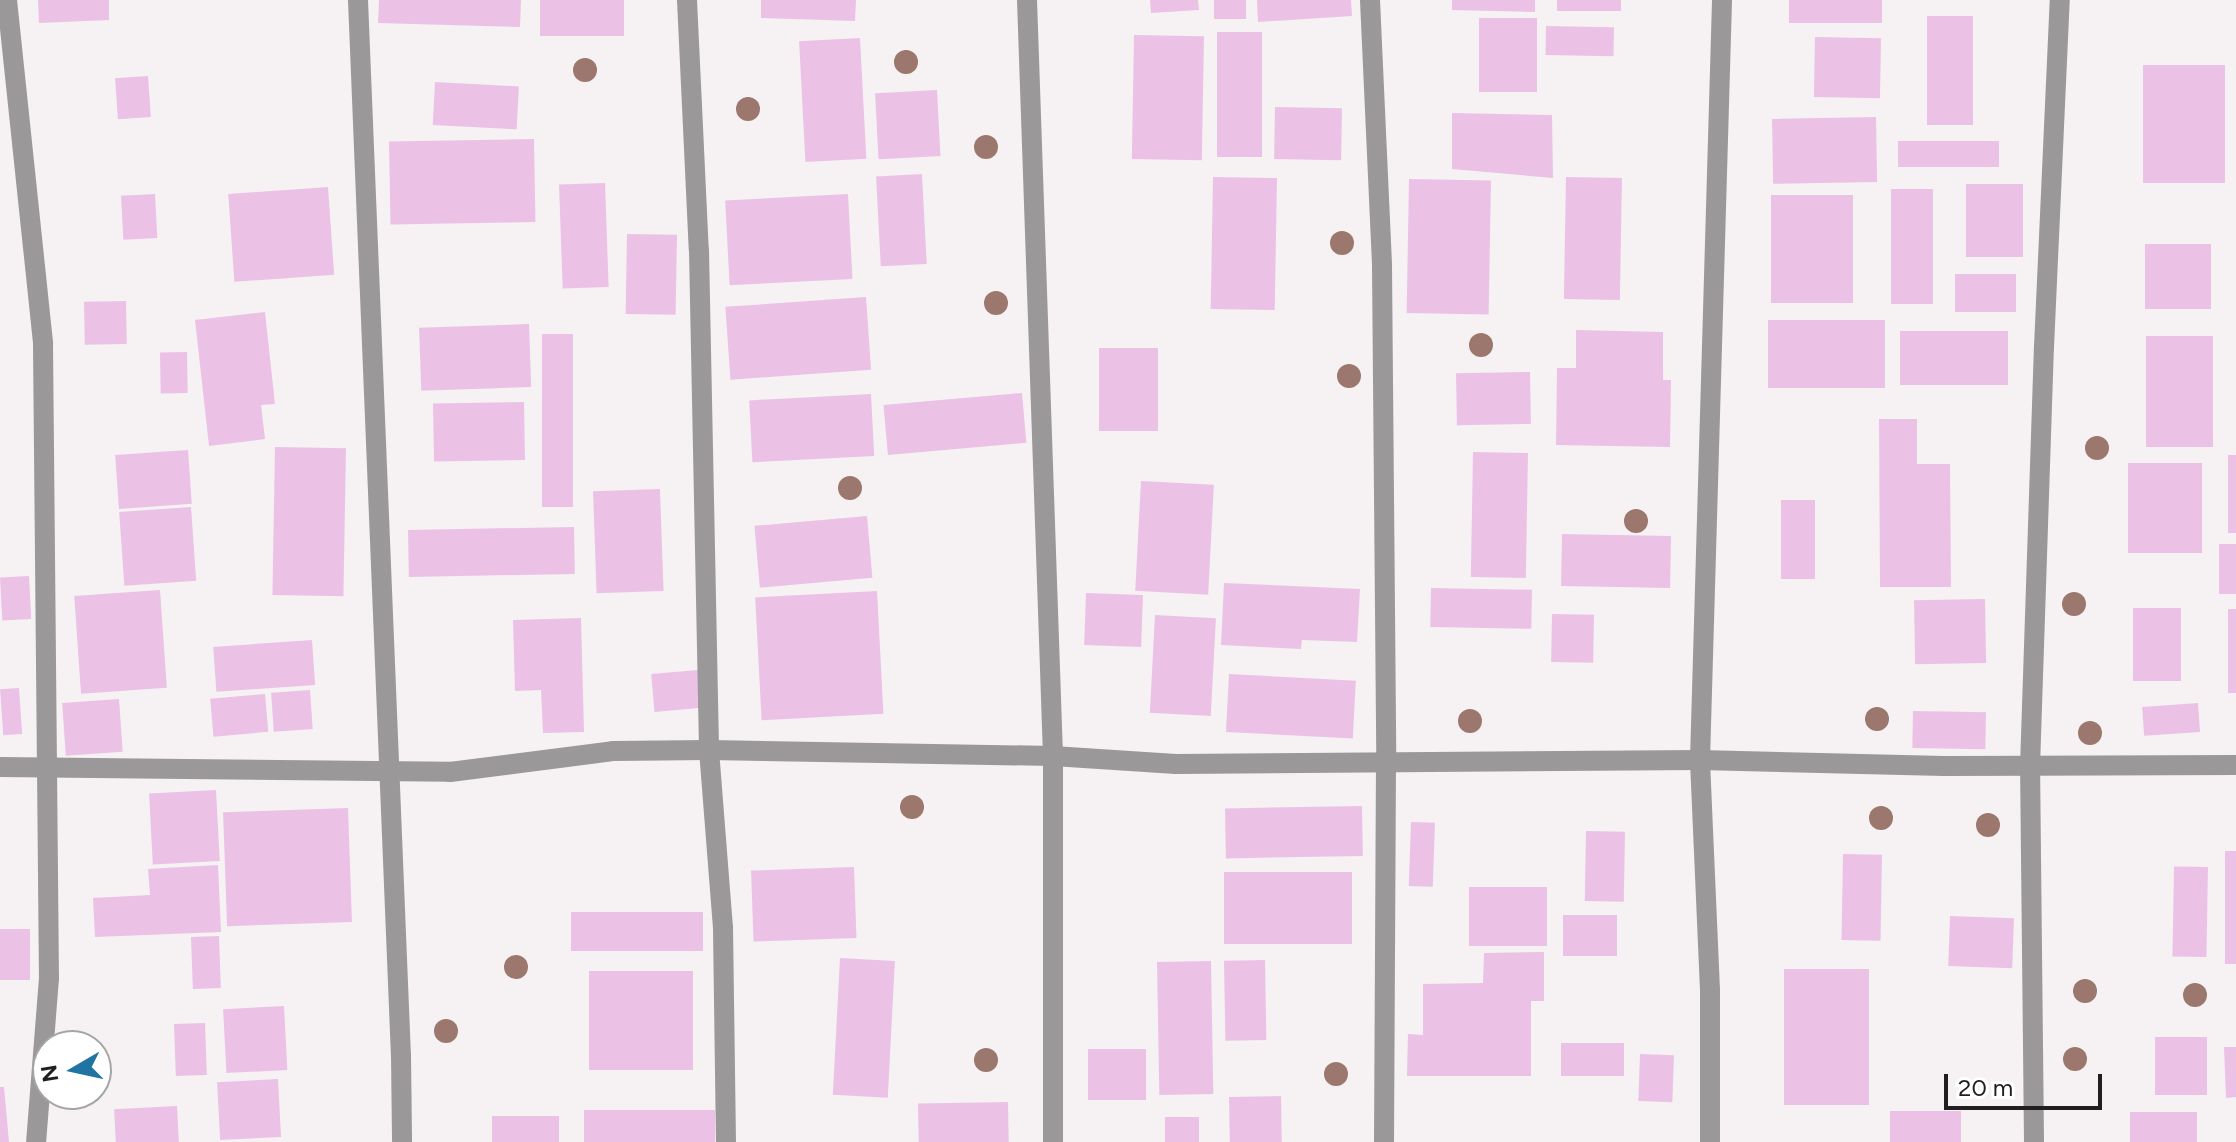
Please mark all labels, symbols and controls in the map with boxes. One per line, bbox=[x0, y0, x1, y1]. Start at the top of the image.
north arrow bbox=[32, 1030, 112, 1110]
scale bar bbox=[1948, 1058, 2106, 1108]
text: N bbox=[35, 1063, 64, 1084]
text: 20 m bbox=[1958, 1073, 2013, 1102]

